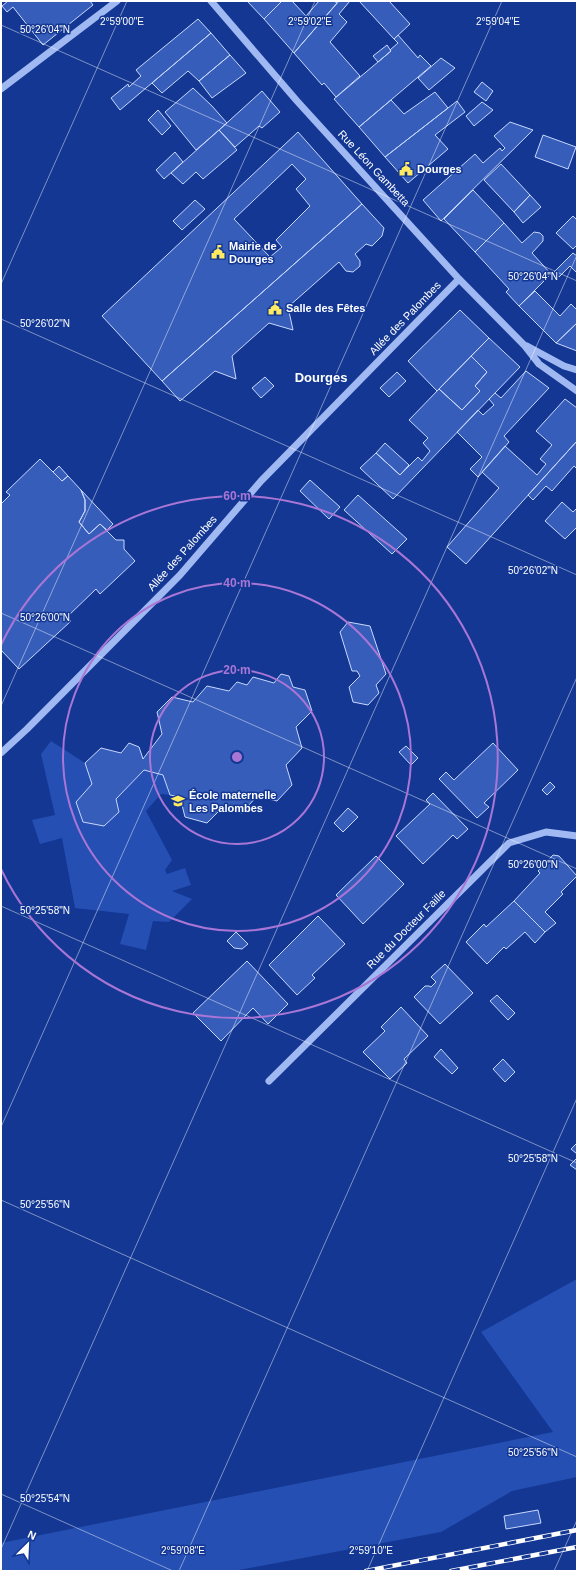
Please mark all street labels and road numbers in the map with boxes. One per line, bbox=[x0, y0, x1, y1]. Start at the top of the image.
street label: Rue Léon Gambetta bbox=[336, 128, 413, 209]
street label: Allée des Palombes bbox=[367, 279, 443, 357]
street label: Allée des Palombes bbox=[145, 512, 219, 593]
street label: Rue du Docteur Faille bbox=[364, 887, 448, 971]

